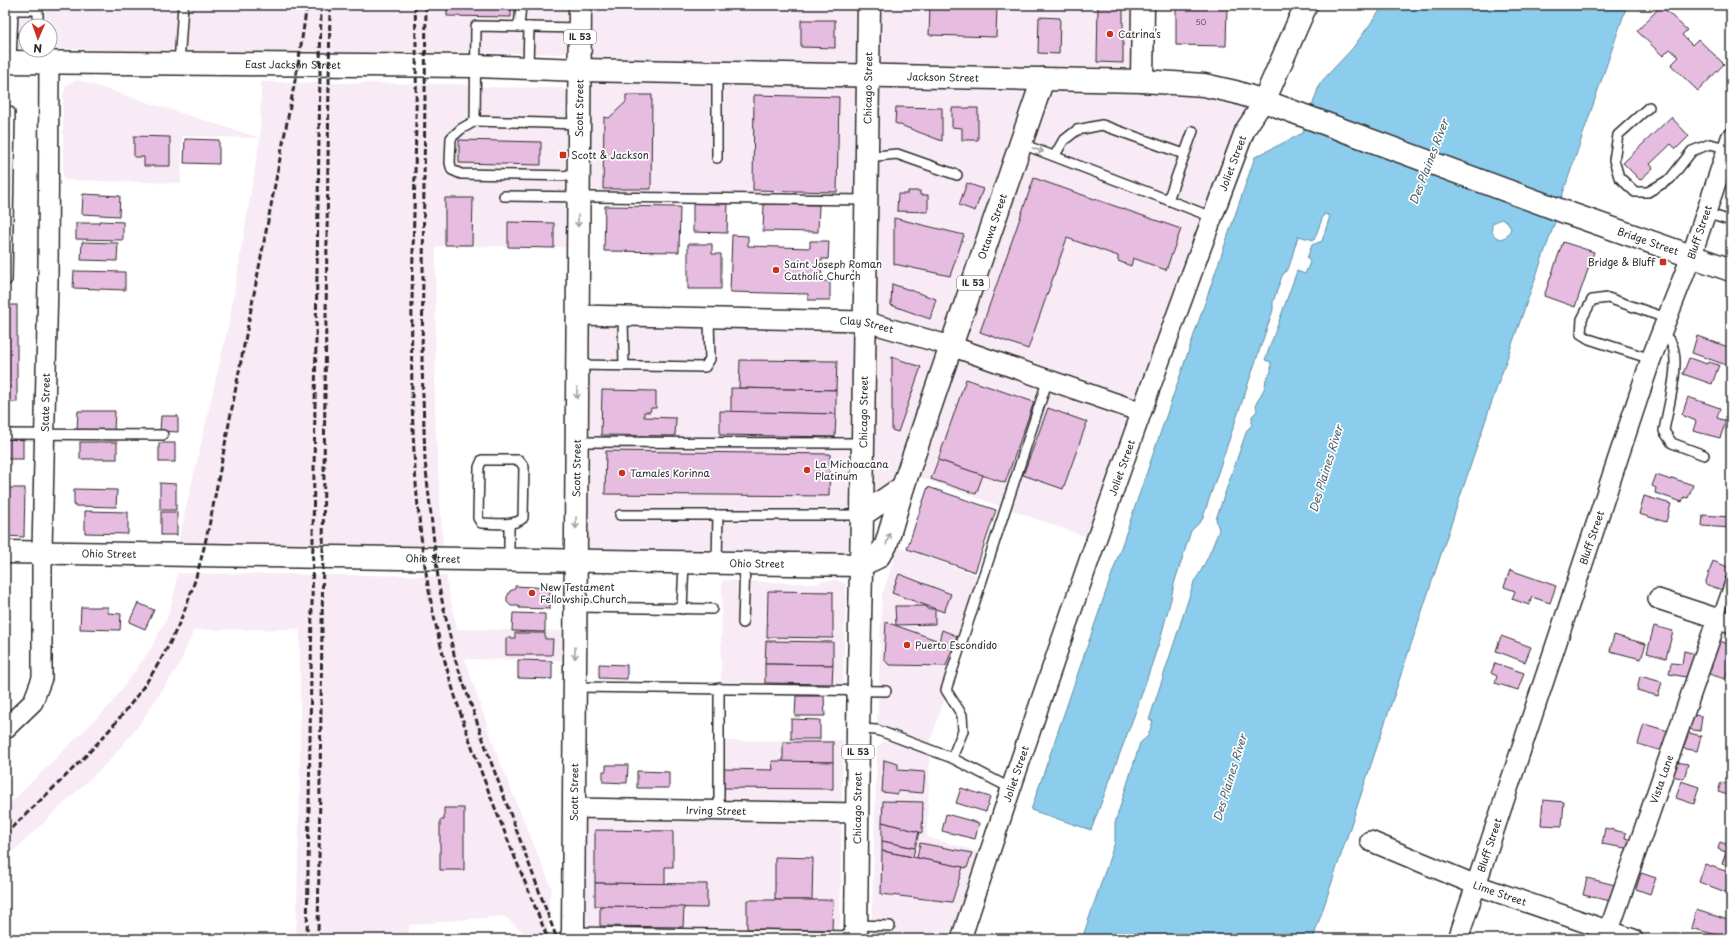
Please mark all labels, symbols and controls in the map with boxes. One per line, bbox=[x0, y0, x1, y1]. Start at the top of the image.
house number: 50 bbox=[1196, 16, 1207, 28]
north arrow bbox=[18, 18, 58, 58]
place label: Catrina’s bbox=[1118, 26, 1161, 41]
marker: Catrina’s bbox=[1105, 29, 1115, 39]
road number: IL 53 bbox=[564, 30, 596, 44]
text: N bbox=[33, 40, 42, 57]
street label: Chicago Street bbox=[859, 52, 875, 124]
street label: East Jackson Street bbox=[245, 56, 341, 72]
street label: Jackson Street bbox=[907, 68, 979, 85]
street label: Scott Street bbox=[571, 79, 586, 137]
water label: Des Plaines River bbox=[1404, 115, 1453, 207]
street label: Joliet Street bbox=[1215, 133, 1249, 193]
one-way arrow bbox=[1032, 146, 1044, 154]
place label: Scott & Jackson bbox=[571, 147, 649, 162]
marker: Scott & Jackson bbox=[558, 150, 568, 160]
street label: Ottawa Street bbox=[973, 191, 1010, 261]
street label: Bluff Street bbox=[1683, 203, 1715, 261]
one-way arrow bbox=[574, 214, 582, 227]
street label: Bridge Street bbox=[1615, 223, 1681, 258]
place label: Bridge & Bluff bbox=[1588, 254, 1656, 269]
place label: Saint Joseph Roman Catholic Church bbox=[784, 256, 882, 283]
marker: Bridge & Bluff bbox=[1658, 257, 1668, 267]
marker: Saint Joseph Roman Catholic Church bbox=[771, 265, 781, 275]
road number: IL 53 bbox=[957, 276, 989, 290]
street label: Clay Street bbox=[839, 313, 895, 336]
street label: State Street bbox=[37, 373, 53, 432]
street label: Chicago Street bbox=[855, 376, 871, 448]
one-way arrow bbox=[573, 386, 581, 399]
water label: Des Plaines River bbox=[1304, 421, 1347, 514]
street label: Joliet Street bbox=[1104, 437, 1138, 498]
street label: Scott Street bbox=[568, 439, 584, 497]
place label: La Michoacana Platinum bbox=[815, 456, 889, 483]
place label: Tamales Korinna bbox=[630, 465, 711, 480]
marker: La Michoacana Platinum bbox=[802, 465, 812, 475]
marker: Tamales Korinna bbox=[617, 468, 627, 478]
street label: Bluff Street bbox=[1575, 508, 1607, 566]
one-way arrow bbox=[572, 516, 580, 529]
one-way arrow bbox=[885, 533, 892, 546]
street label: Ohio Street bbox=[81, 545, 137, 561]
street label: Ohio Street bbox=[405, 550, 461, 566]
street label: Ohio Street bbox=[729, 555, 785, 571]
place label: New Testament Fellowship Church bbox=[540, 579, 627, 606]
marker: New Testament Fellowship Church bbox=[527, 588, 537, 598]
place label: Puerto Escondido bbox=[915, 637, 998, 652]
marker: Puerto Escondido bbox=[902, 640, 912, 650]
one-way arrow bbox=[571, 646, 579, 659]
water label: Des Plaines River bbox=[1208, 730, 1251, 823]
street label: Joliet Street bbox=[999, 744, 1032, 804]
road number: IL 53 bbox=[842, 745, 874, 759]
street label: Vista Lane bbox=[1646, 753, 1676, 806]
street label: Scott Street bbox=[566, 763, 581, 821]
street label: Chicago Street bbox=[849, 772, 865, 844]
street label: Irving Street bbox=[686, 802, 746, 818]
street label: Bluff Street bbox=[1473, 816, 1505, 874]
street label: Lime Street bbox=[1471, 877, 1529, 909]

